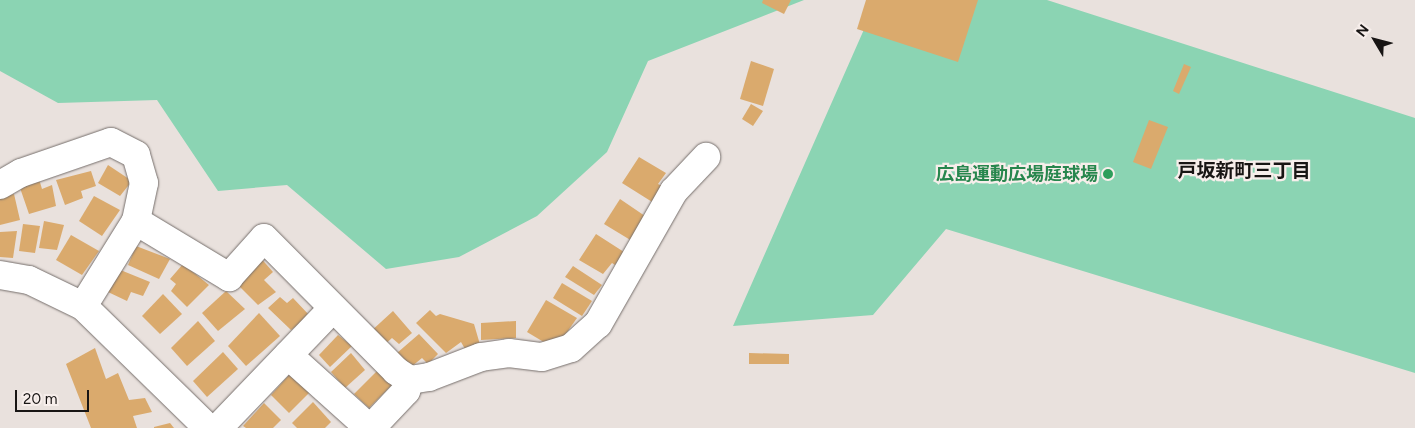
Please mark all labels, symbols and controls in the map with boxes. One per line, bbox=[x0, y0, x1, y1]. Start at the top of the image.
north arrow bbox=[1350, 15, 1400, 65]
text: N bbox=[1353, 21, 1373, 40]
district label: 戸坂新町三丁目 bbox=[1178, 160, 1310, 182]
place label: 広島運動広場庭球場 bbox=[936, 163, 1098, 185]
marker: 広島運動広場庭球場 bbox=[1102, 168, 1114, 180]
scale bar bbox=[18, 380, 91, 412]
text: 20 m bbox=[23, 390, 57, 408]

